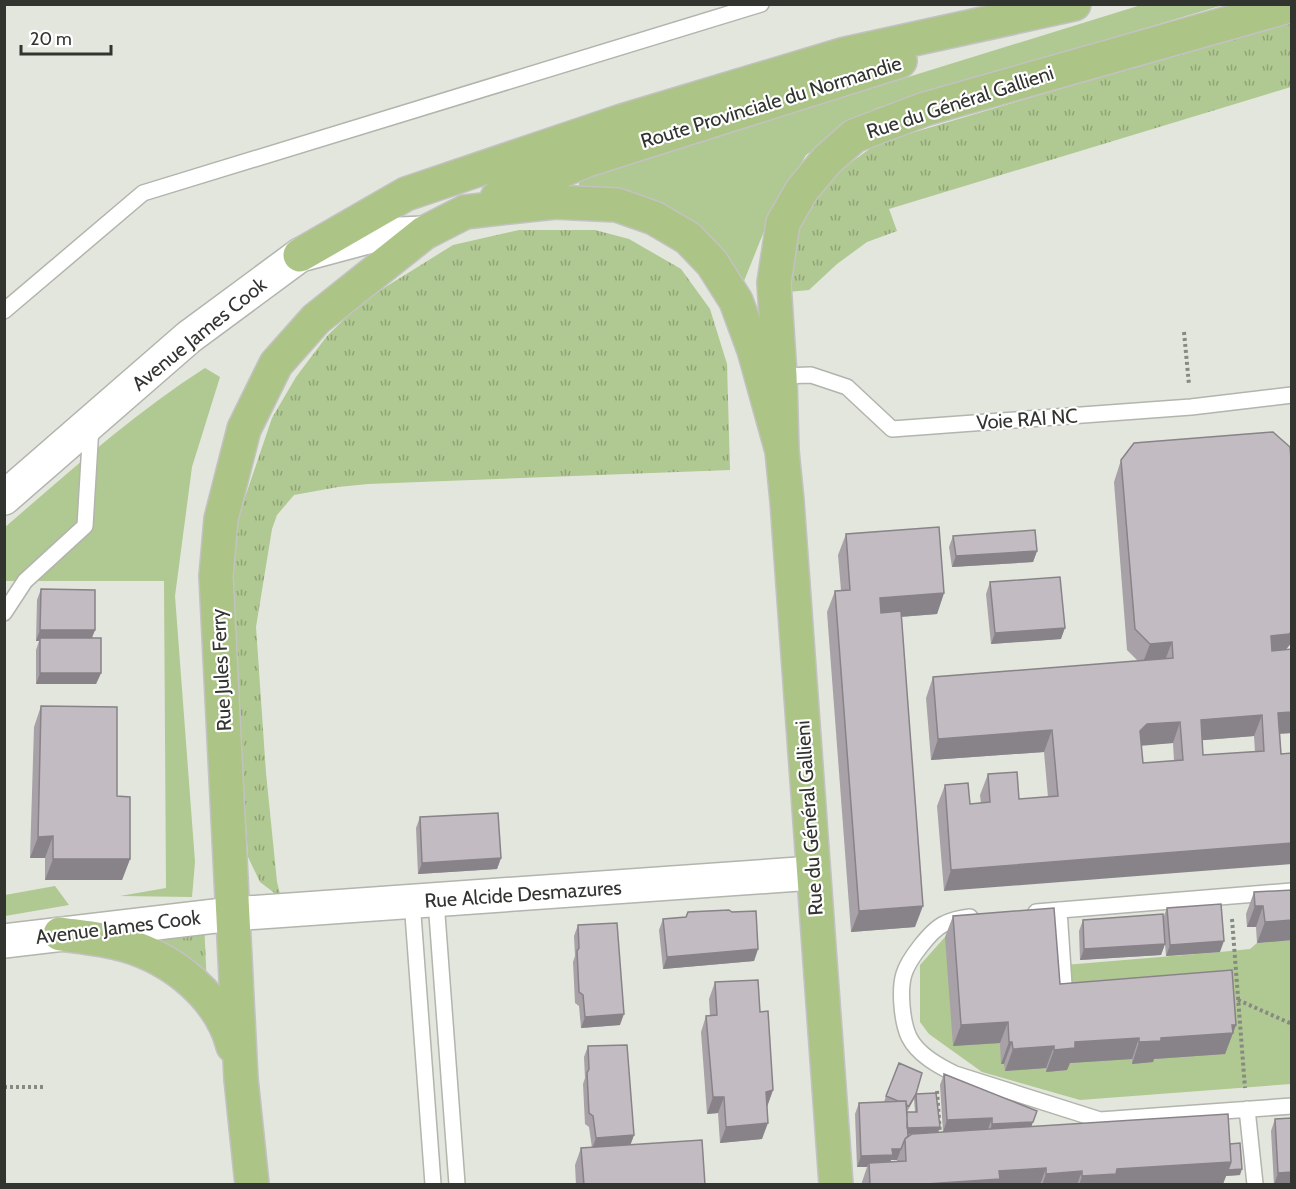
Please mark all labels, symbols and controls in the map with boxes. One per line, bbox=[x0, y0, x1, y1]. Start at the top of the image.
scale bar bbox=[21, 18, 111, 56]
text: 20 m bbox=[30, 28, 72, 50]
street label: Route Provinciale du Normandie bbox=[638, 51, 904, 153]
street label: Rue du Général Gallieni bbox=[863, 60, 1057, 144]
street label: Avenue James Cook bbox=[127, 272, 271, 396]
street label: Voie RAI NC bbox=[976, 403, 1078, 435]
street label: Rue Jules Ferry bbox=[206, 608, 236, 732]
street label: Rue du Général Gallieni bbox=[790, 720, 828, 916]
street label: Rue Alcide Desmazures bbox=[424, 875, 622, 913]
street label: Avenue James Cook bbox=[34, 905, 202, 949]

